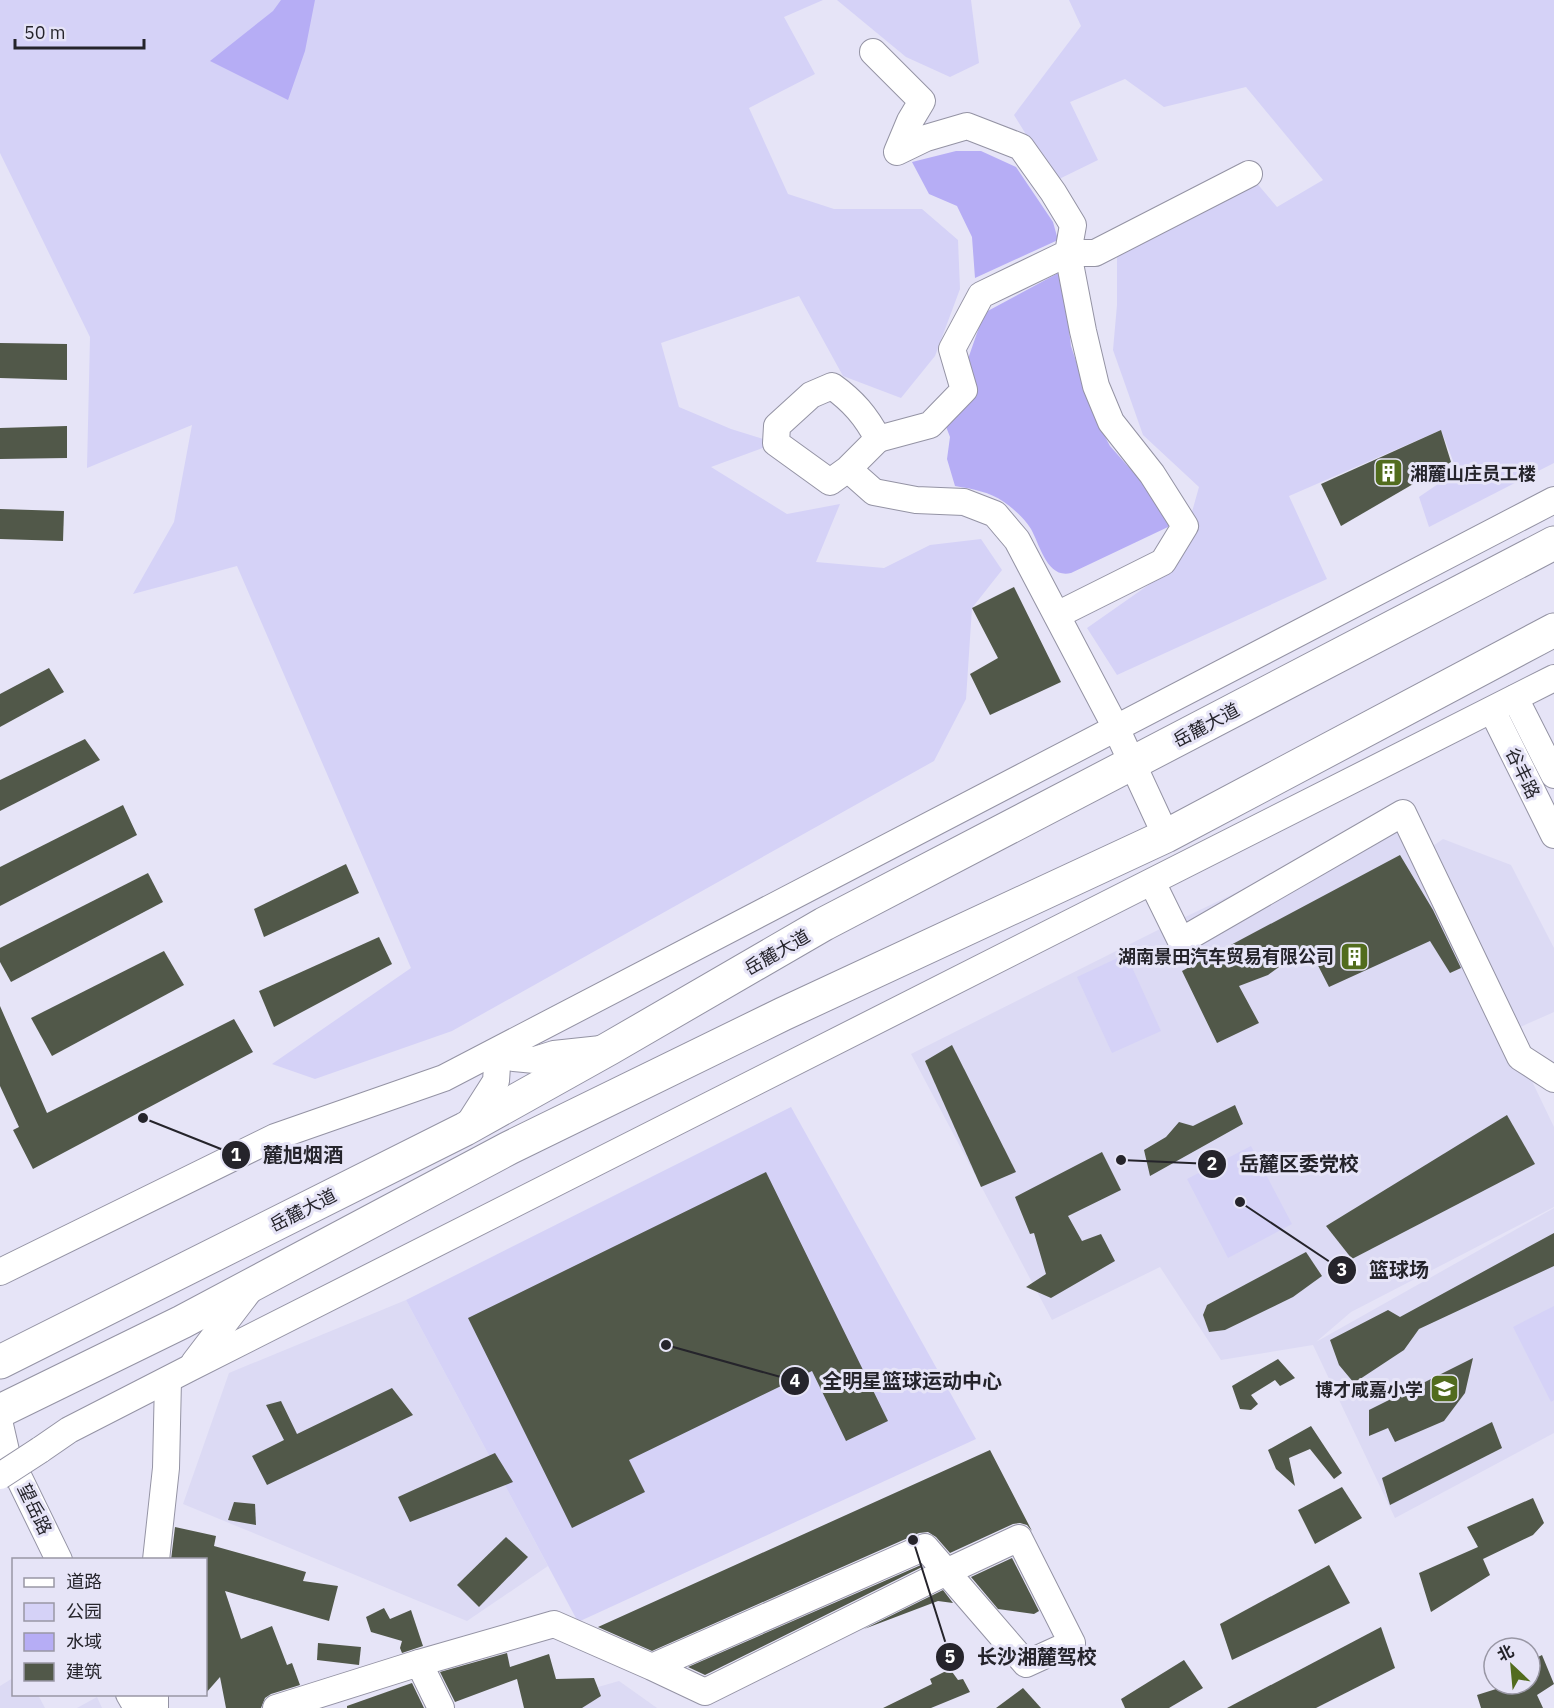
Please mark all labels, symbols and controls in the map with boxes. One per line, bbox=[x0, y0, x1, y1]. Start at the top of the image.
scale bar bbox=[15, 12, 144, 50]
text: 50 m bbox=[24, 21, 66, 44]
building icon: 湘麓山庄员工楼 bbox=[1373, 457, 1405, 489]
place label: 湘麓山庄员工楼 bbox=[1410, 462, 1536, 485]
street label: 岳麓大道 bbox=[1169, 698, 1243, 752]
street label: 谷丰路 bbox=[1501, 744, 1545, 802]
street label: 岳麓大道 bbox=[740, 924, 814, 980]
building icon: 湖南景田汽车贸易有限公司 bbox=[1339, 940, 1371, 972]
place label: 湖南景田汽车贸易有限公司 bbox=[1118, 945, 1334, 968]
callout: 麓旭烟酒 bbox=[221, 1136, 355, 1174]
text: 麓旭烟酒 bbox=[263, 1141, 343, 1168]
text: 1 bbox=[231, 1143, 242, 1166]
callout: 岳麓区委党校 bbox=[1197, 1145, 1371, 1183]
text: 岳麓区委党校 bbox=[1239, 1150, 1359, 1177]
text: 2 bbox=[1207, 1152, 1217, 1175]
street label: 岳麓大道 bbox=[266, 1183, 340, 1237]
callout: 篮球场 bbox=[1327, 1251, 1441, 1289]
text: 篮球场 bbox=[1369, 1256, 1429, 1283]
text: 3 bbox=[1337, 1258, 1347, 1281]
callout: 全明星篮球运动中心 bbox=[780, 1362, 1014, 1400]
text: 全明星篮球运动中心 bbox=[822, 1367, 1002, 1394]
text: 4 bbox=[790, 1369, 801, 1392]
school or university icon: 博才咸嘉小学 bbox=[1428, 1373, 1460, 1405]
place label: 博才咸嘉小学 bbox=[1315, 1378, 1423, 1401]
street label: 望岳路 bbox=[13, 1480, 57, 1538]
legend bbox=[12, 1558, 207, 1696]
text: 道路 bbox=[66, 1570, 102, 1593]
text: 公园 bbox=[66, 1600, 102, 1623]
text: 水域 bbox=[66, 1630, 102, 1653]
north arrow bbox=[1482, 1636, 1542, 1696]
callout: 长沙湘麓驾校 bbox=[935, 1638, 1109, 1676]
text: 北 bbox=[1494, 1640, 1517, 1665]
text: 长沙湘麓驾校 bbox=[977, 1643, 1097, 1670]
text: 5 bbox=[945, 1645, 956, 1668]
text: 建筑 bbox=[66, 1660, 102, 1683]

